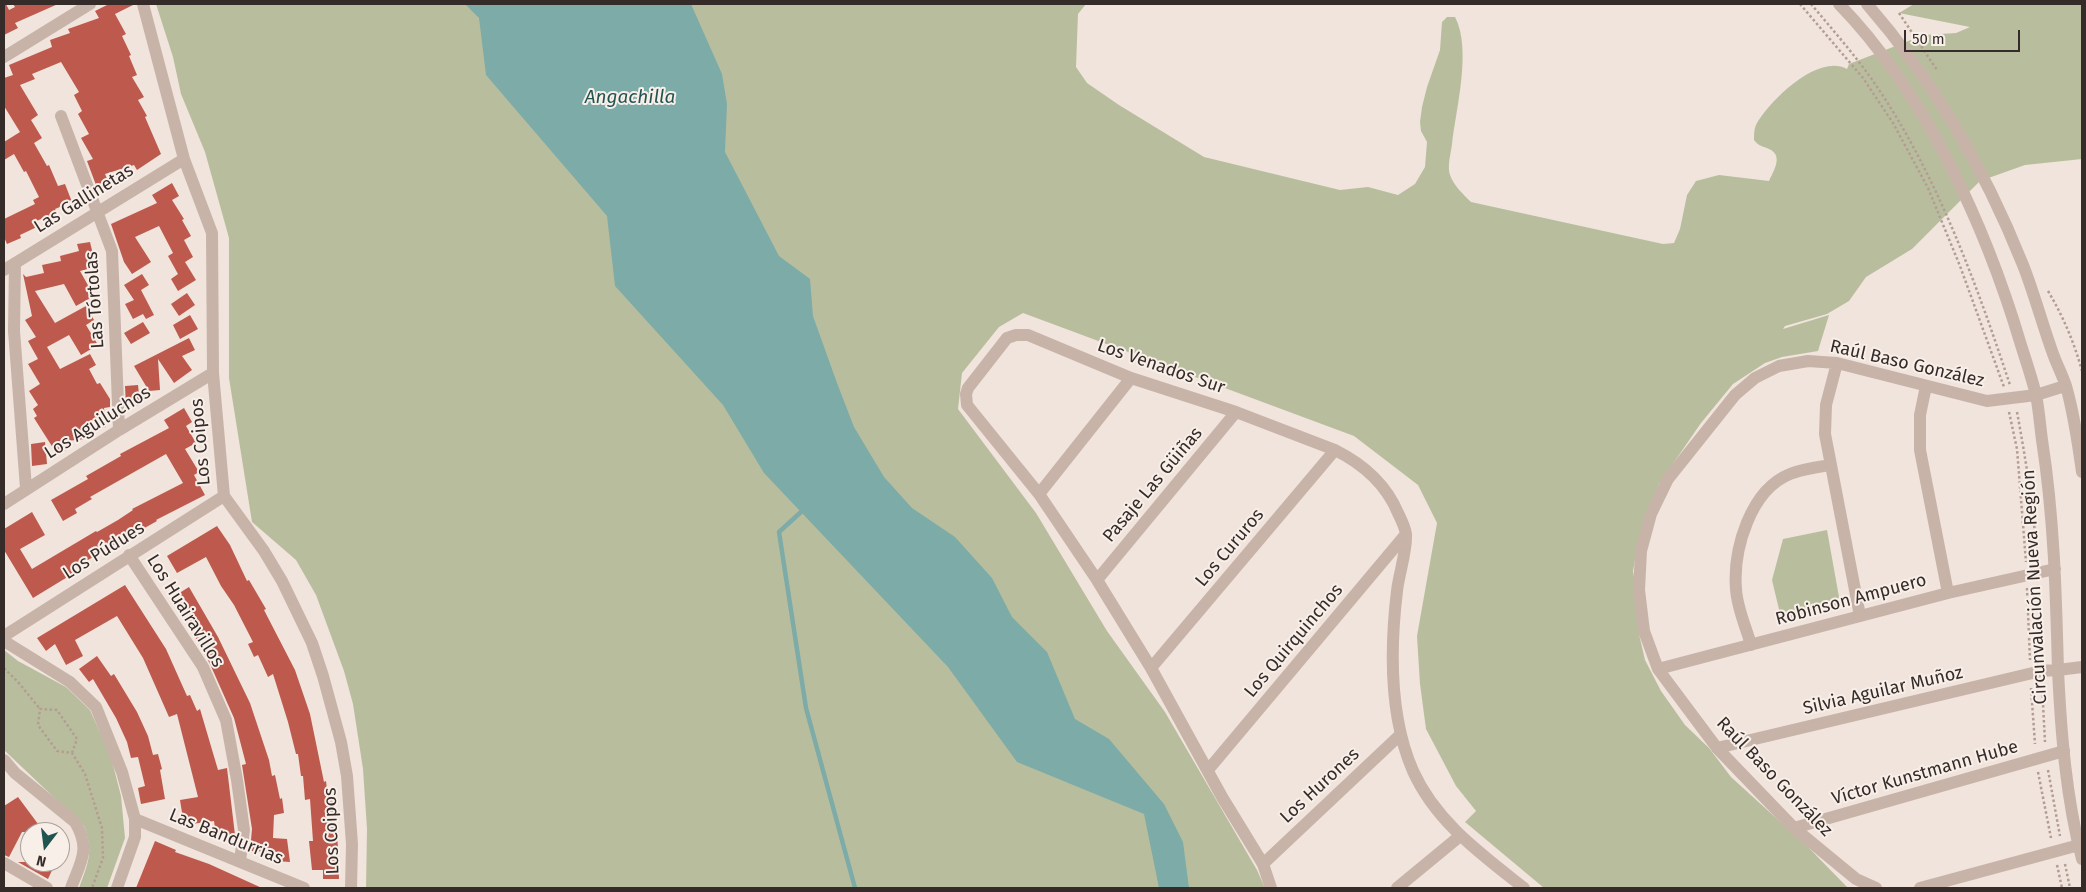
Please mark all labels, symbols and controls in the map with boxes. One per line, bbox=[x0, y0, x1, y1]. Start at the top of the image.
scale bar bbox=[1906, 20, 2022, 52]
text: 50 m bbox=[1912, 30, 1945, 48]
water label: Angachilla bbox=[585, 87, 675, 109]
street label: Las Gallinetas bbox=[30, 160, 138, 238]
street label: Las Tórtolas bbox=[81, 251, 109, 349]
street label: Los Venados Sur bbox=[1094, 335, 1228, 399]
street label: Raúl Baso González bbox=[1828, 336, 1986, 392]
street label: Los Aguiluchos bbox=[41, 382, 155, 464]
street label: Los Coipos bbox=[186, 398, 216, 486]
street label: Pasaje Las Güiñas bbox=[1099, 423, 1207, 547]
street label: Circunvalación Nueva Región bbox=[2018, 469, 2052, 705]
street label: Los Cururos bbox=[1191, 505, 1269, 591]
street label: Los Púdues bbox=[59, 517, 149, 585]
street label: Los Huairavillos bbox=[142, 551, 228, 671]
street label: Robinson Ampuero bbox=[1773, 569, 1929, 631]
street label: Los Quirquinchos bbox=[1240, 580, 1348, 702]
street label: Silvia Aguilar Muñoz bbox=[1801, 662, 1965, 720]
street label: Raúl Baso González bbox=[1711, 713, 1837, 841]
street label: Víctor Kunstmann Hube bbox=[1829, 736, 2021, 810]
street label: Los Hurones bbox=[1276, 744, 1364, 828]
street label: Los Coipos bbox=[320, 787, 344, 875]
street label: Las Bandurrias bbox=[166, 804, 286, 870]
north arrow bbox=[20, 822, 70, 872]
text: N bbox=[35, 852, 48, 870]

